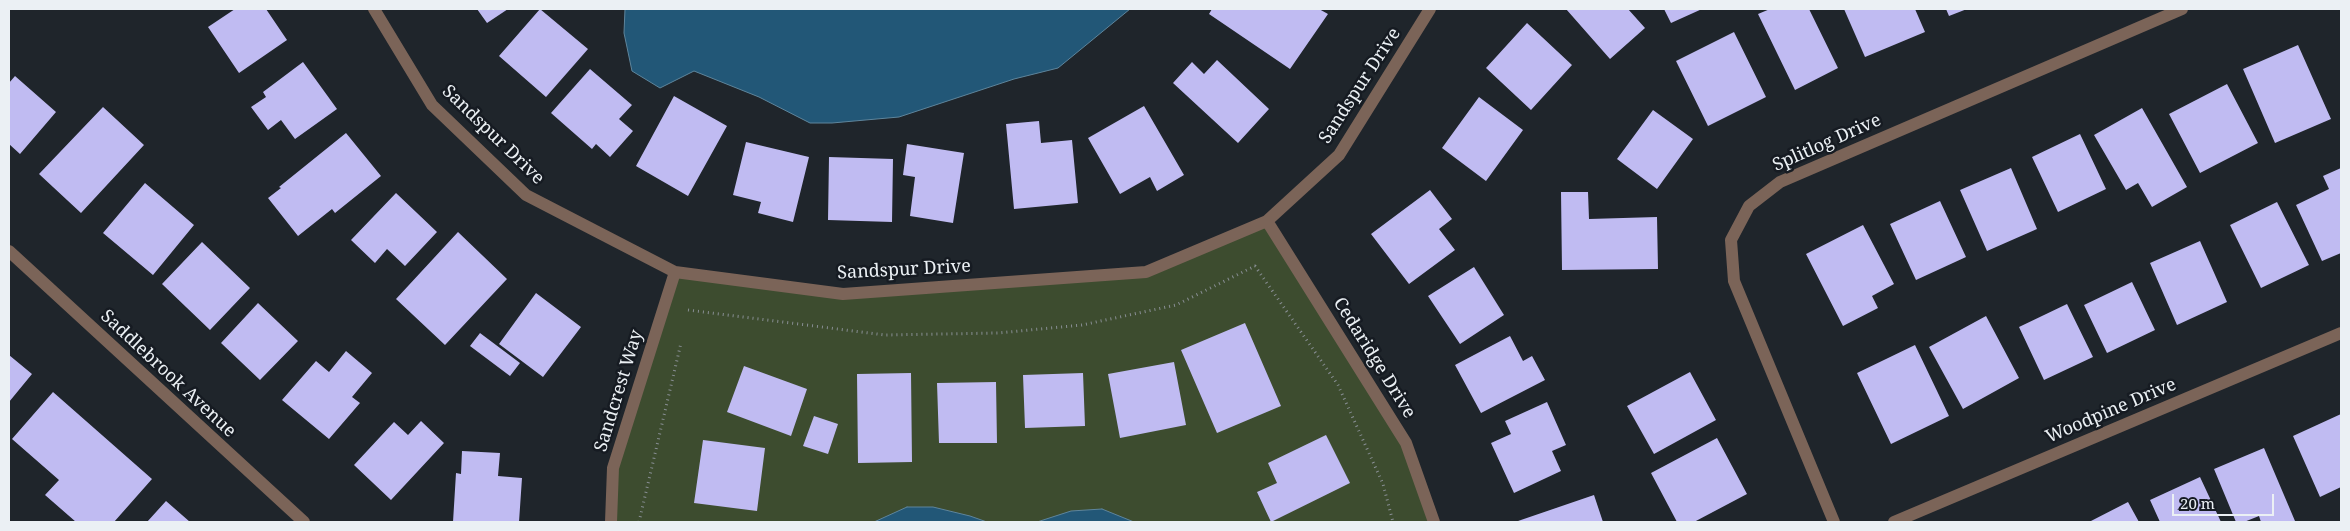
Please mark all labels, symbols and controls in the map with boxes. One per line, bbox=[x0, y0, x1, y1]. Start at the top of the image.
street label: Sandspur Drive bbox=[1315, 24, 1405, 148]
street label: Sandspur Drive bbox=[437, 81, 549, 189]
street label: Splitlog Drive bbox=[1770, 109, 1884, 177]
street label: Sandspur Drive bbox=[837, 256, 971, 284]
street label: Cedaridge Drive bbox=[1328, 294, 1420, 422]
street label: Saddlebrook Avenue bbox=[96, 306, 240, 442]
street label: Sandcrest Way bbox=[590, 327, 648, 455]
street label: Woodpine Drive bbox=[2042, 374, 2180, 448]
scale bar bbox=[2175, 484, 2278, 516]
text: 20 m bbox=[2180, 493, 2215, 513]

